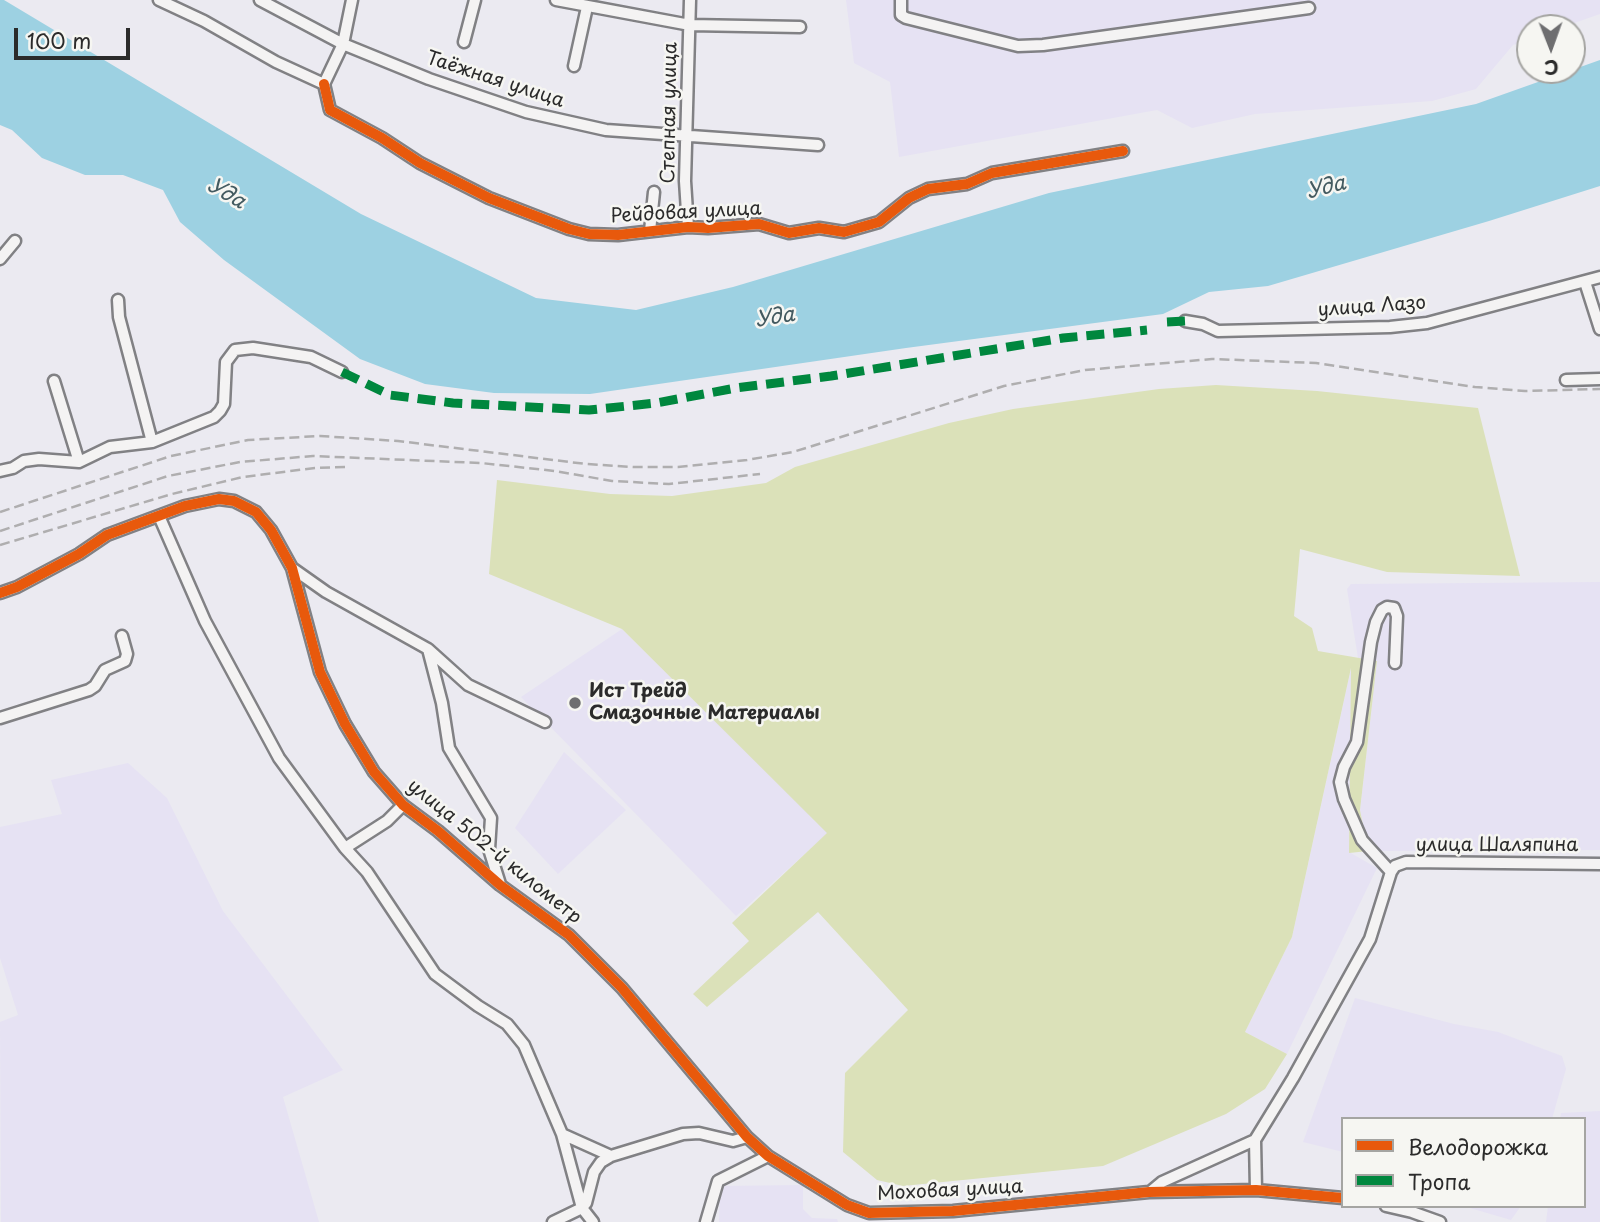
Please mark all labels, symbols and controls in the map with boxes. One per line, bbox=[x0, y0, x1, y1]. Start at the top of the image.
scale bar bbox=[18, 14, 133, 58]
north arrow bbox=[1516, 14, 1586, 84]
text: 100 m bbox=[27, 24, 91, 56]
street label: Степная улица bbox=[657, 42, 683, 184]
street label: Таёжная улица bbox=[423, 47, 567, 113]
text: С bbox=[1544, 54, 1559, 82]
water label: Уда bbox=[1304, 171, 1348, 205]
water label: Уда bbox=[203, 173, 249, 215]
street label: Рейдовая улица bbox=[610, 198, 762, 228]
street label: улица Лазо bbox=[1317, 292, 1427, 322]
water label: Уда bbox=[753, 302, 797, 334]
place label: Ист Трейд Смазочные Материалы bbox=[589, 681, 820, 725]
marker: Ист Трейд Смазочные Материалы bbox=[567, 695, 583, 711]
street label: улица 502-й километр bbox=[402, 775, 586, 929]
street label: улица Шаляпина bbox=[1416, 835, 1578, 857]
legend bbox=[1341, 1117, 1586, 1208]
text: Велодорожка bbox=[1408, 1130, 1548, 1162]
text: Тропа bbox=[1408, 1165, 1470, 1197]
street label: Моховая улица bbox=[877, 1176, 1023, 1206]

